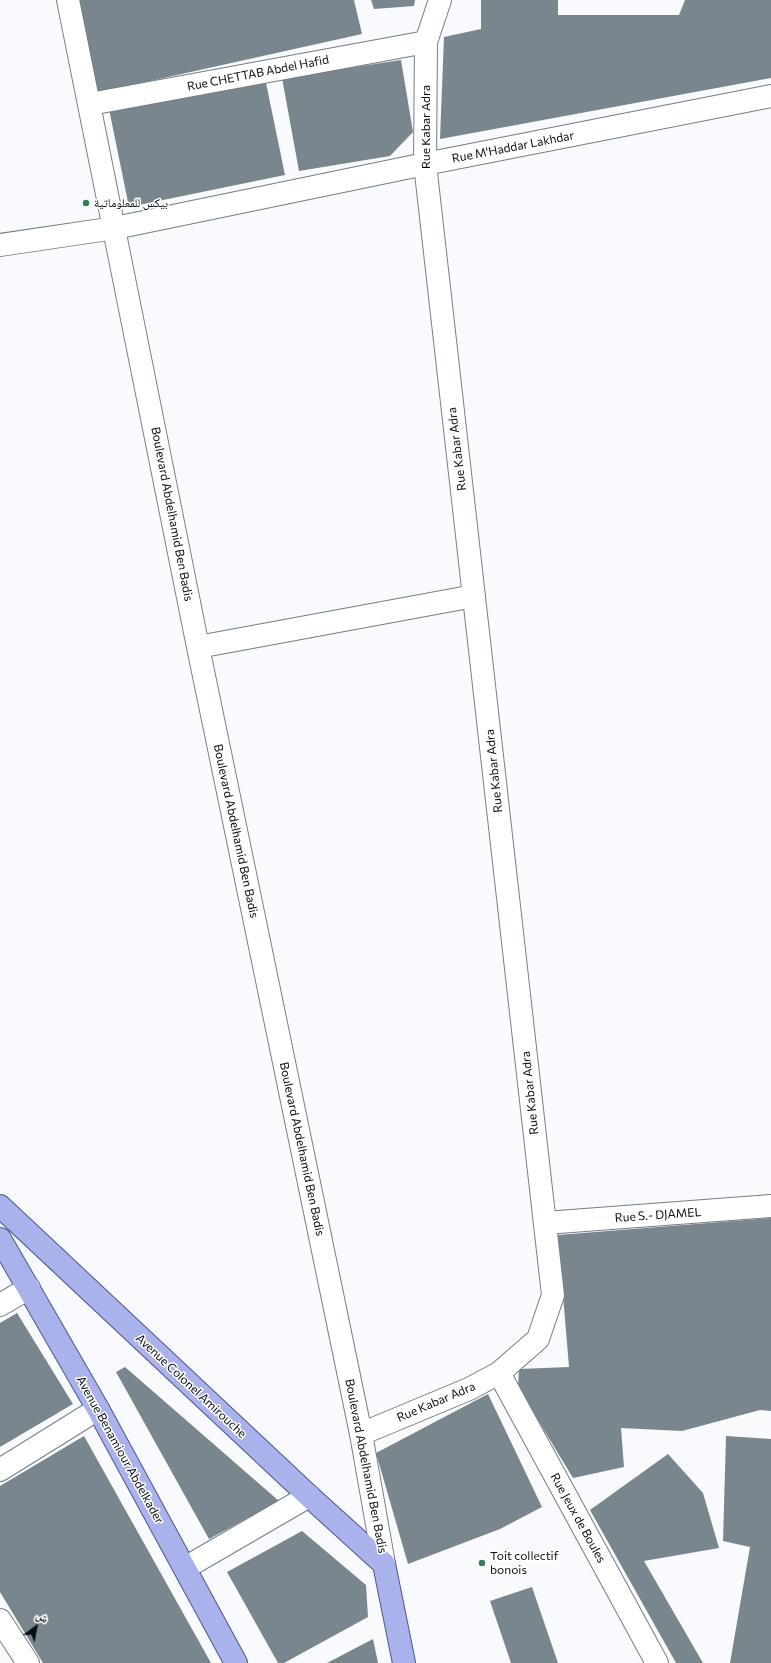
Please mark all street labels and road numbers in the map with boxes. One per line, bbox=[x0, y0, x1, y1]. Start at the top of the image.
street label: Rue CHETTAB Abdel Hafid bbox=[186, 52, 330, 94]
street label: Rue Kabar Adra bbox=[419, 85, 433, 169]
street label: Rue M'Haddar Lakhdar bbox=[451, 128, 575, 166]
street label: Rue Kabar Adra bbox=[445, 406, 469, 492]
street label: Boulevard Abdelhamid Ben Badis bbox=[148, 426, 196, 602]
street label: Rue Kabar Adra bbox=[482, 728, 506, 814]
street label: Boulevard Abdelhamid Ben Badis bbox=[211, 743, 261, 919]
street label: Rue Kabar Adra bbox=[518, 1050, 542, 1136]
street label: Boulevard Abdelhamid Ben Badis bbox=[277, 1061, 327, 1237]
street label: Rue S.- DJAMEL bbox=[614, 1205, 702, 1225]
street label: Avenue Colonel Amirouche bbox=[133, 1331, 249, 1441]
street label: Avenue Benamiour Abdelkader bbox=[73, 1374, 167, 1526]
street label: Boulevard Abdelhamid Ben Badis bbox=[342, 1378, 390, 1554]
street label: Rue Kabar Adra bbox=[395, 1379, 477, 1425]
street label: Rue Jeux de Boules bbox=[547, 1471, 609, 1565]

